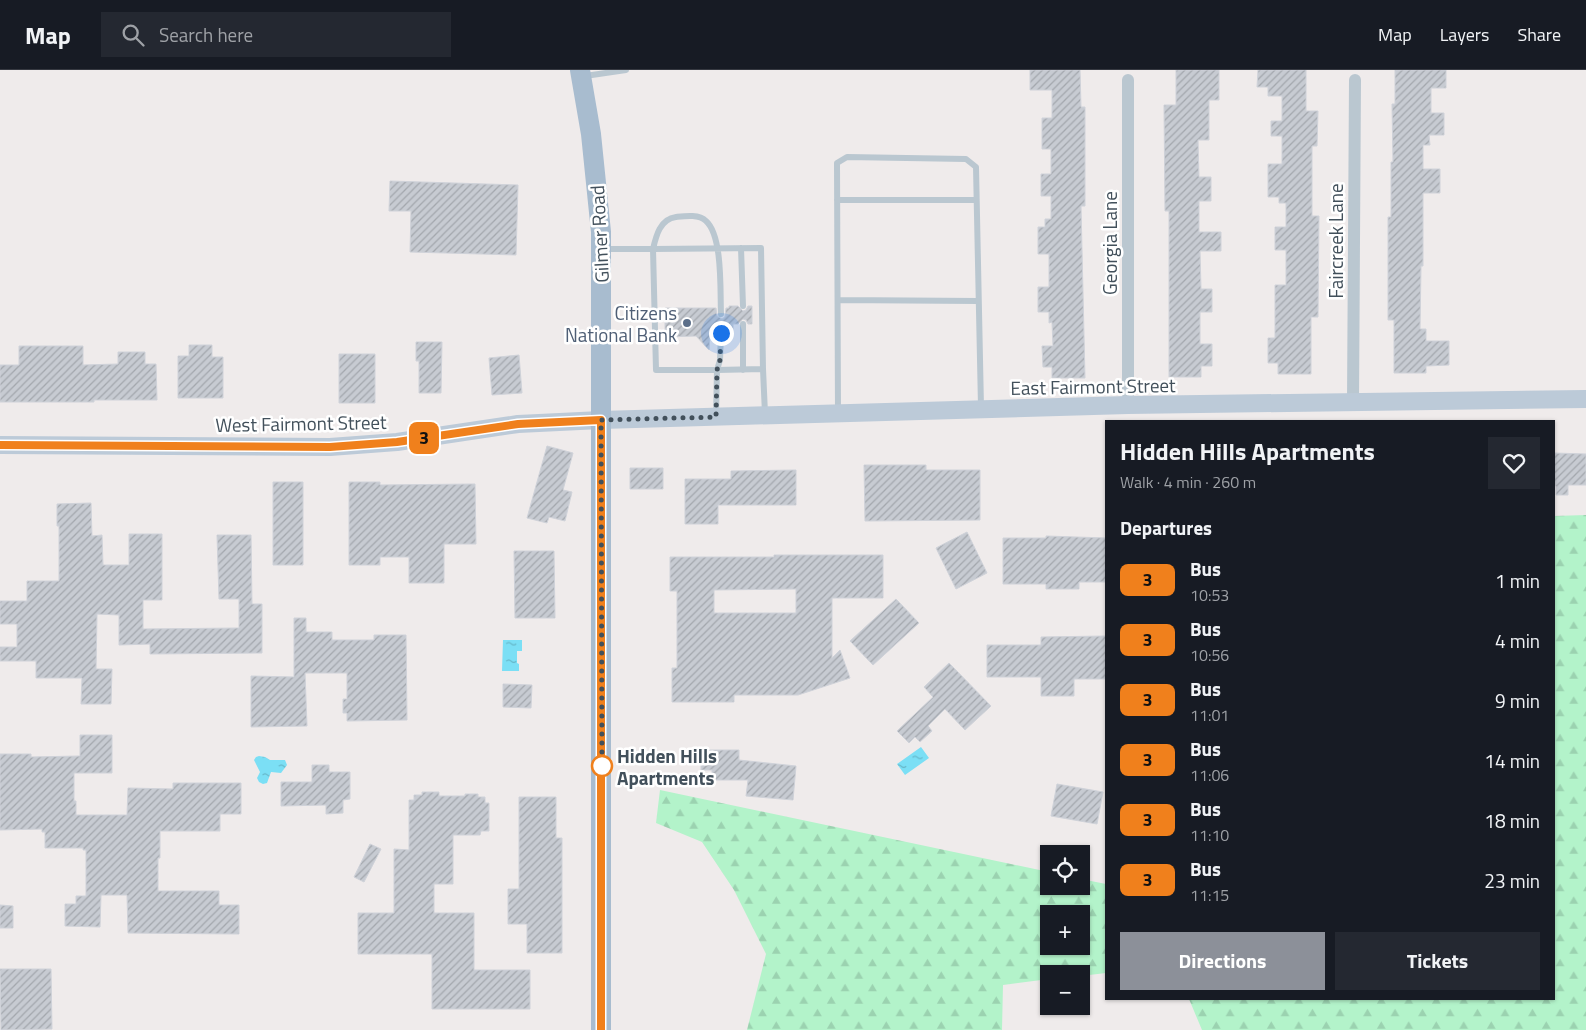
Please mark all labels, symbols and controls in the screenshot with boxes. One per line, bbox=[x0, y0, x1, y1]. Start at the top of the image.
search box bbox=[101, 12, 451, 57]
text: Map bbox=[25, 17, 71, 53]
text: Search here bbox=[159, 20, 253, 49]
icon: search bbox=[119, 21, 147, 49]
text: Map bbox=[1378, 21, 1412, 48]
text: Layers bbox=[1440, 21, 1489, 48]
text: Share bbox=[1517, 21, 1561, 48]
street label: Gilmer Road bbox=[582, 184, 616, 284]
street label: Faircreek Lane bbox=[1321, 184, 1350, 299]
street label: Georgia Lane bbox=[1095, 191, 1124, 295]
place label: Citizens National Bank bbox=[565, 298, 677, 349]
marker: Citizens National Bank bbox=[681, 317, 693, 329]
your location bbox=[709, 321, 734, 346]
street label: East Fairmont Street bbox=[1010, 370, 1176, 402]
street label: West Fairmont Street bbox=[215, 407, 387, 439]
line badge: 3 bbox=[408, 422, 440, 454]
text: 3 bbox=[419, 424, 429, 451]
text: Hidden Hills Apartments bbox=[1120, 433, 1375, 469]
button: heart bbox=[1488, 437, 1540, 489]
text: Walk · 4 min · 260 m bbox=[1120, 470, 1256, 494]
text: Departures bbox=[1120, 513, 1212, 542]
text: Bus bbox=[1190, 554, 1221, 583]
text: 3 bbox=[1142, 566, 1153, 593]
text: 1 min bbox=[1495, 566, 1540, 595]
text: 10:53 bbox=[1190, 583, 1229, 607]
text: Bus bbox=[1190, 614, 1221, 643]
text: 3 bbox=[1142, 626, 1153, 653]
text: 4 min bbox=[1495, 626, 1540, 655]
text: 10:56 bbox=[1190, 643, 1229, 667]
text: Bus bbox=[1190, 674, 1221, 703]
text: 3 bbox=[1142, 686, 1153, 713]
text: 9 min bbox=[1495, 686, 1540, 715]
text: 11:01 bbox=[1190, 703, 1229, 727]
text: Bus bbox=[1190, 734, 1221, 763]
place label: Hidden Hills Apartments bbox=[617, 741, 717, 792]
text: 3 bbox=[1142, 746, 1153, 773]
text: 14 min bbox=[1484, 746, 1540, 775]
marker: Hidden Hills Apartments bbox=[591, 755, 613, 777]
text: 11:06 bbox=[1190, 763, 1229, 787]
text: Bus bbox=[1190, 794, 1221, 823]
text: 3 bbox=[1142, 806, 1153, 833]
text: 18 min bbox=[1484, 806, 1540, 835]
text: 11:10 bbox=[1190, 823, 1229, 847]
map controls bbox=[1040, 845, 1090, 1015]
button: locate bbox=[1040, 845, 1090, 895]
text: Bus bbox=[1190, 854, 1221, 883]
text: 3 bbox=[1142, 866, 1153, 893]
text: 23 min bbox=[1484, 866, 1540, 895]
text: 11:15 bbox=[1190, 883, 1229, 907]
button: + bbox=[1040, 905, 1090, 955]
button: Directions bbox=[1120, 932, 1325, 990]
button: Tickets bbox=[1335, 932, 1540, 990]
button: − bbox=[1040, 965, 1090, 1015]

